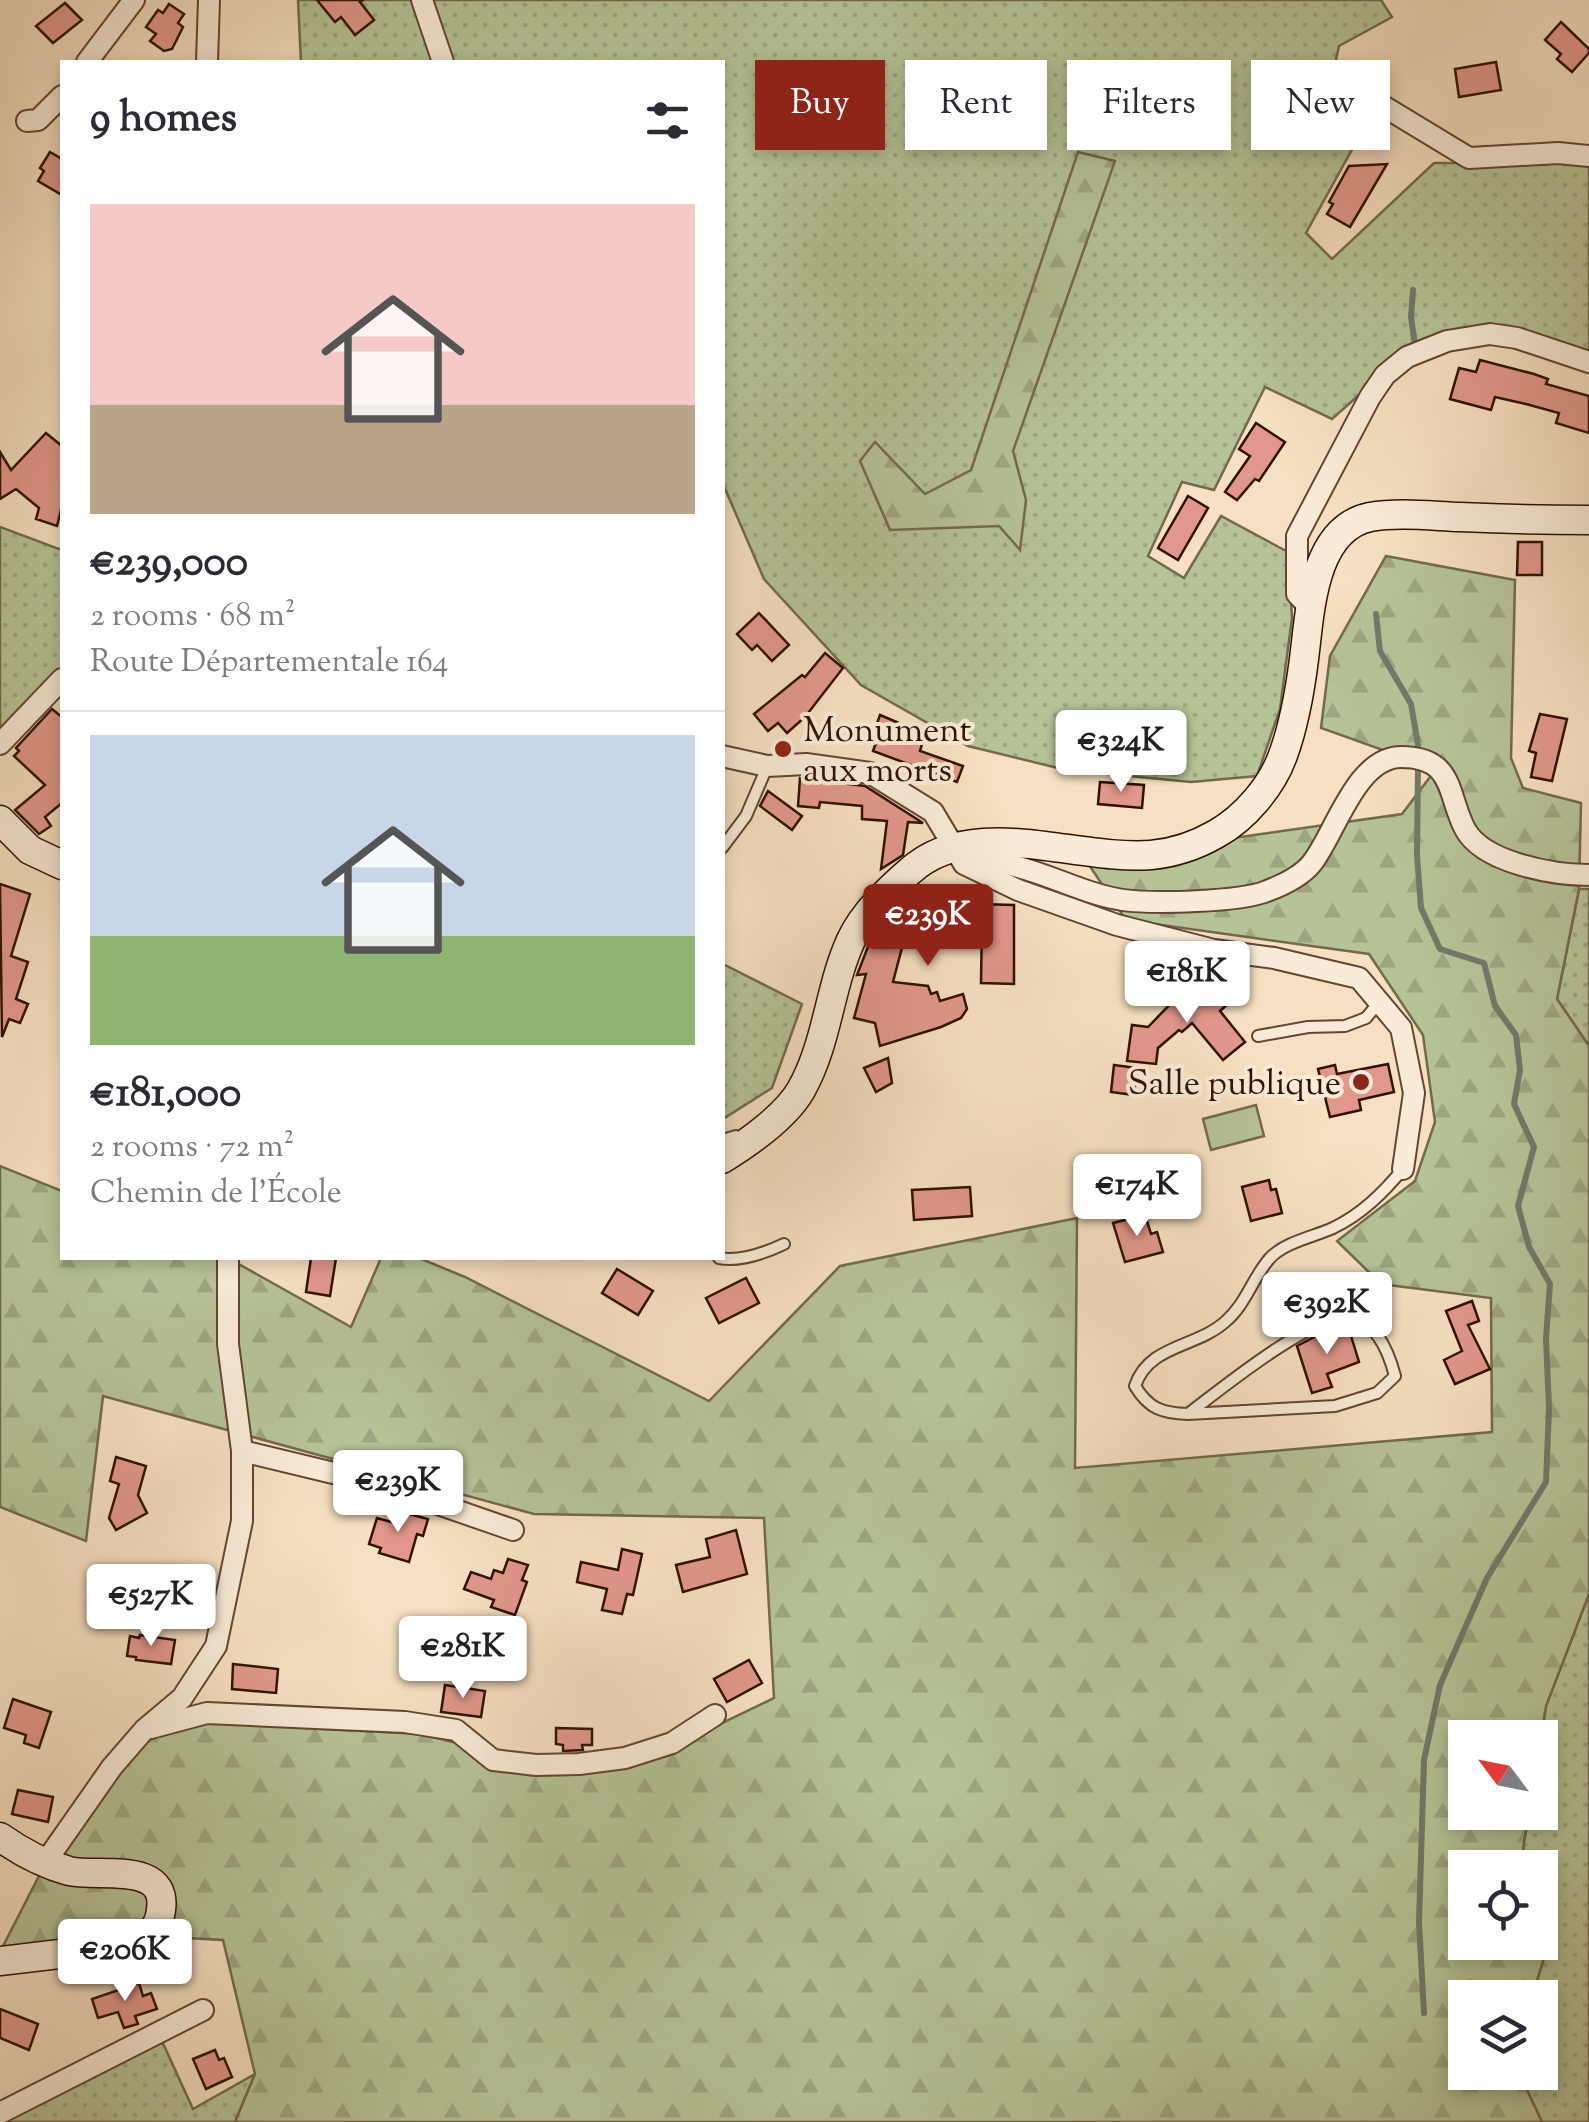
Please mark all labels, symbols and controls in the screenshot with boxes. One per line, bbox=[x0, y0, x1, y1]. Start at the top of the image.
chip: Buy bbox=[755, 60, 885, 150]
chip: Rent bbox=[905, 60, 1047, 150]
chip: Filters bbox=[1067, 60, 1231, 150]
chip: New bbox=[1251, 60, 1390, 150]
text: 9 homes bbox=[90, 90, 237, 150]
icon: filters bbox=[640, 93, 695, 148]
icon: home bbox=[303, 269, 483, 449]
text: €239,000 bbox=[90, 534, 248, 594]
text: 2 rooms · 68 m² bbox=[90, 594, 296, 640]
text: Route Départementale 164 bbox=[90, 640, 449, 686]
place label: Monument aux morts bbox=[803, 707, 972, 798]
pin: €324K bbox=[1051, 710, 1191, 795]
text: €324K bbox=[1078, 719, 1164, 765]
marker: Monument aux morts bbox=[772, 738, 794, 760]
icon: home bbox=[303, 800, 483, 980]
pin: €239K bbox=[858, 884, 998, 969]
text: €239K bbox=[885, 893, 971, 939]
pin: €181K bbox=[1117, 941, 1257, 1026]
text: €181K bbox=[1147, 950, 1227, 996]
place label: Salle publique bbox=[1128, 1060, 1341, 1111]
text: €181,000 bbox=[90, 1065, 241, 1125]
marker: Salle publique bbox=[1350, 1071, 1372, 1093]
text: 2 rooms · 72 m² bbox=[90, 1125, 294, 1171]
pin: €174K bbox=[1067, 1154, 1207, 1239]
text: €174K bbox=[1095, 1163, 1179, 1209]
text: Chemin de l'École bbox=[90, 1171, 342, 1217]
pin: €392K bbox=[1257, 1272, 1397, 1357]
text: €392K bbox=[1284, 1281, 1370, 1327]
pin: €239K bbox=[328, 1450, 468, 1535]
text: €239K bbox=[355, 1459, 441, 1505]
pin: €527K bbox=[81, 1564, 221, 1649]
text: €527K bbox=[109, 1573, 193, 1619]
pin: €281K bbox=[393, 1616, 533, 1701]
text: €281K bbox=[421, 1625, 505, 1671]
north arrow bbox=[1448, 1720, 1558, 1830]
map controls bbox=[1448, 1720, 1558, 2090]
button: locate bbox=[1448, 1850, 1558, 1960]
pin: €206K bbox=[55, 1919, 195, 2004]
text: €206K bbox=[80, 1928, 170, 1974]
button: layers bbox=[1448, 1980, 1558, 2090]

